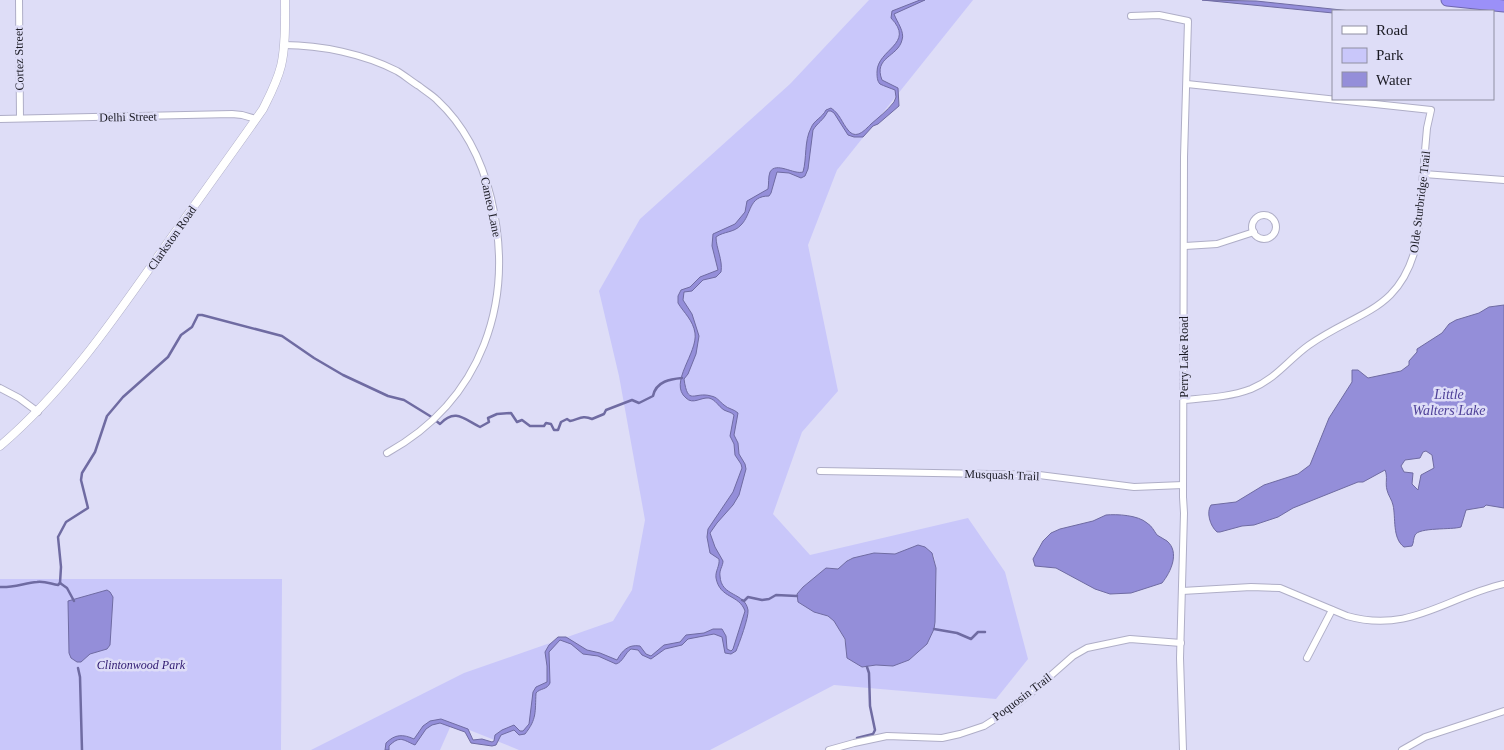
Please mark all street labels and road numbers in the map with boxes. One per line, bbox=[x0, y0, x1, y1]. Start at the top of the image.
street label: Cortez Street bbox=[11, 27, 27, 91]
street label: Delhi Street bbox=[99, 109, 158, 125]
street label: Olde Sturbridge Trail bbox=[1407, 150, 1433, 254]
street label: Cameo Lane bbox=[478, 176, 504, 238]
street label: Clarkston Road bbox=[145, 203, 199, 273]
street label: Perry Lake Road bbox=[1177, 316, 1191, 398]
street label: Musquash Trail bbox=[964, 467, 1040, 483]
street label: Poquosin Trail bbox=[990, 670, 1055, 724]

